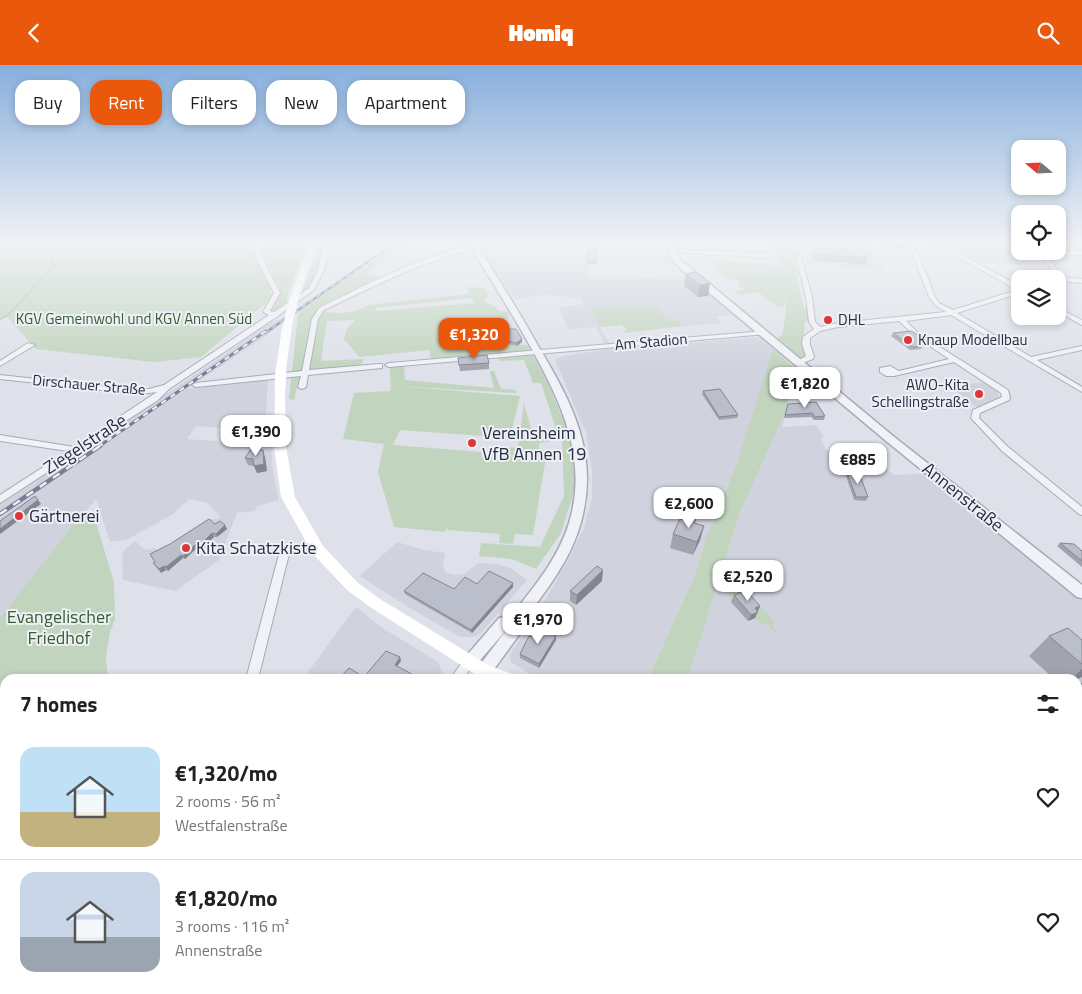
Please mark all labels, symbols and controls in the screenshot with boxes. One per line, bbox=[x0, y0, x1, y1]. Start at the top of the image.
text: Homiq bbox=[509, 16, 573, 50]
icon: back bbox=[20, 19, 48, 47]
icon: search bbox=[1034, 19, 1062, 47]
chip: Buy bbox=[15, 80, 80, 125]
chip: Rent bbox=[90, 80, 162, 125]
chip: Filters bbox=[172, 80, 256, 125]
chip: New bbox=[266, 80, 337, 125]
chip: Apartment bbox=[347, 80, 465, 125]
north arrow bbox=[1011, 140, 1066, 195]
map controls bbox=[1011, 140, 1066, 325]
button: locate bbox=[1011, 205, 1066, 260]
button: layers bbox=[1011, 270, 1066, 325]
park label: KGV Gemeinwohl und KGV Annen Süd bbox=[16, 307, 252, 330]
place label: DHL bbox=[838, 308, 865, 331]
marker: DHL bbox=[822, 314, 834, 326]
pin: €1,320 bbox=[433, 317, 515, 360]
text: €1,320 bbox=[449, 322, 499, 346]
street label: Am Stadion bbox=[614, 327, 688, 356]
place label: Knaup Modellbau bbox=[918, 328, 1028, 351]
marker: Knaup Modellbau bbox=[902, 334, 914, 346]
pin: €1,820 bbox=[764, 367, 846, 409]
street label: Dirschauer Straße bbox=[32, 368, 147, 401]
text: €1,820 bbox=[780, 371, 830, 395]
place label: AWO-Kita Schellingstraße bbox=[872, 373, 969, 413]
marker: AWO-Kita Schellingstraße bbox=[973, 388, 985, 400]
street label: Ziegelstraße bbox=[38, 407, 132, 481]
pin: €1,390 bbox=[215, 415, 297, 457]
text: €1,390 bbox=[231, 419, 281, 443]
place label: Vereinsheim VfB Annen 19 bbox=[482, 419, 586, 467]
marker: Vereinsheim VfB Annen 19 bbox=[466, 437, 478, 449]
pin: €885 bbox=[828, 443, 888, 485]
text: €885 bbox=[840, 447, 876, 471]
street label: Annenstraße bbox=[917, 455, 1010, 538]
pin: €2,600 bbox=[648, 487, 730, 529]
text: €2,600 bbox=[664, 491, 714, 515]
place label: Gärtnerei bbox=[29, 502, 100, 529]
marker: Gärtnerei bbox=[13, 510, 25, 522]
place label: Kita Schatzkiste bbox=[196, 534, 317, 561]
marker: Kita Schatzkiste bbox=[180, 542, 192, 554]
pin: €2,520 bbox=[707, 559, 789, 602]
text: €2,520 bbox=[723, 564, 773, 588]
park label: Evangelischer Friedhof bbox=[7, 603, 111, 651]
pin: €1,970 bbox=[497, 603, 579, 645]
text: €1,970 bbox=[513, 607, 563, 631]
text: 7 homes bbox=[20, 688, 97, 720]
icon: filters bbox=[1034, 690, 1062, 718]
text: €1,320/mo bbox=[175, 757, 277, 789]
icon: home bbox=[60, 767, 120, 827]
icon: heart bbox=[1034, 783, 1062, 811]
text: 2 rooms · 56 m² bbox=[175, 789, 280, 813]
text: Westfalenstraße bbox=[175, 813, 288, 837]
text: €1,820/mo bbox=[175, 882, 277, 914]
icon: home bbox=[60, 892, 120, 952]
icon: heart bbox=[1034, 908, 1062, 936]
text: 3 rooms · 116 m² bbox=[175, 914, 289, 938]
text: Annenstraße bbox=[175, 938, 262, 962]

